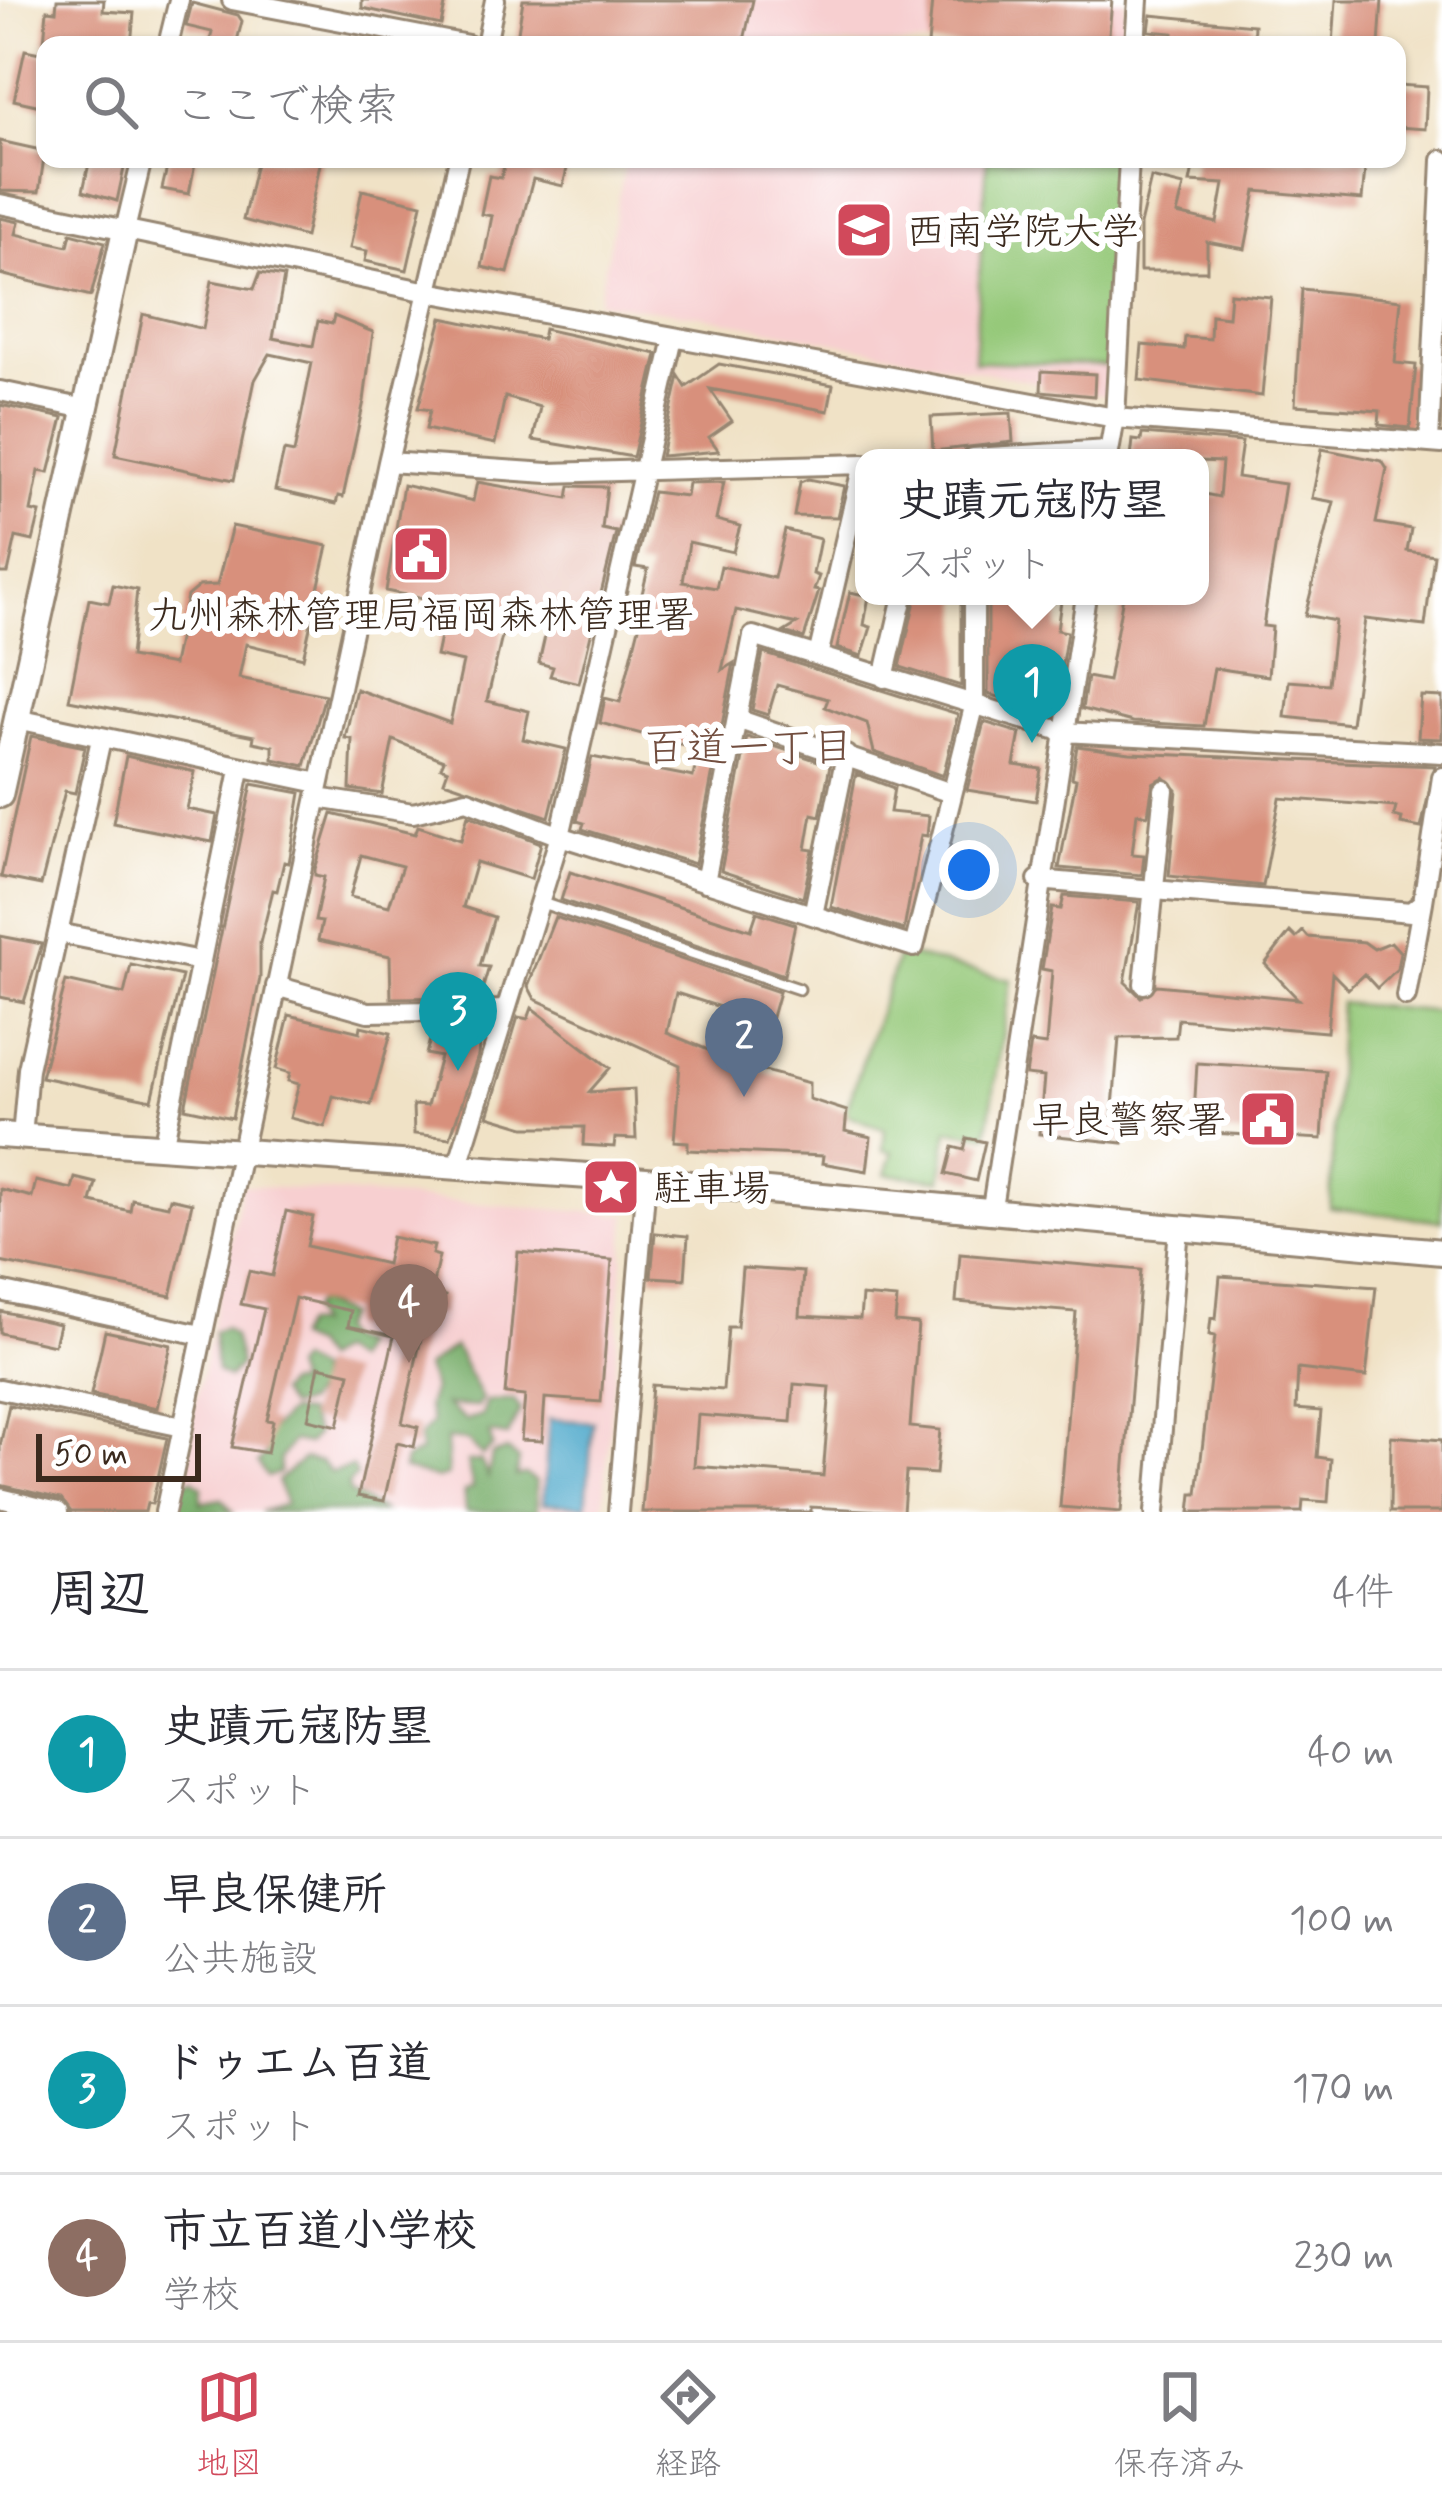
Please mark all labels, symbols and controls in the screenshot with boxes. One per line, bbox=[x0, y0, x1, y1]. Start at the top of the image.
search box bbox=[36, 36, 1406, 168]
icon: search bbox=[78, 69, 144, 135]
text: ここで検索 bbox=[174, 78, 399, 137]
school or university icon: 西南学院大学 bbox=[833, 199, 895, 261]
place label: 西南学院大学 bbox=[906, 208, 1140, 259]
popup bbox=[855, 449, 1209, 605]
text: 史蹟元寇防塁 bbox=[897, 473, 1167, 532]
public building icon: 九州森林管理局福岡森林管理署 bbox=[390, 523, 452, 585]
text: スポット bbox=[897, 541, 1053, 592]
place label: 九州森林管理局福岡森林管理署 bbox=[148, 592, 694, 643]
pin: 1 bbox=[993, 644, 1071, 743]
district label: 百道一丁目 bbox=[644, 722, 854, 777]
your location bbox=[939, 840, 999, 900]
pin: 3 bbox=[419, 972, 497, 1071]
pin: 2 bbox=[705, 998, 783, 1097]
public building icon: 早良警察署 bbox=[1237, 1088, 1299, 1150]
place label: 早良警察署 bbox=[1031, 1097, 1226, 1148]
place icon: 駐車場 bbox=[580, 1156, 642, 1218]
place label: 駐車場 bbox=[653, 1165, 770, 1216]
pin: 4 bbox=[370, 1264, 448, 1363]
scale bar bbox=[36, 1428, 201, 1481]
text: 50 m bbox=[54, 1433, 128, 1477]
text: 周辺 bbox=[48, 1563, 150, 1629]
text: 4件 bbox=[1332, 1569, 1394, 1620]
text: 史蹟元寇防塁 bbox=[162, 1699, 432, 1758]
text: 1 bbox=[78, 1728, 96, 1779]
text: 40 m bbox=[1307, 1728, 1394, 1779]
text: スポット bbox=[162, 1767, 318, 1818]
text: 早良保健所 bbox=[162, 1867, 387, 1926]
text: 2 bbox=[77, 1896, 97, 1947]
text: 100 m bbox=[1289, 1896, 1394, 1947]
text: 公共施設 bbox=[162, 1935, 318, 1986]
text: ドゥエム百道 bbox=[162, 2035, 432, 2094]
text: 3 bbox=[78, 2064, 96, 2115]
text: 170 m bbox=[1292, 2064, 1394, 2115]
text: スポット bbox=[162, 2103, 318, 2154]
text: 市立百道小学校 bbox=[162, 2203, 477, 2262]
text: 4 bbox=[76, 2232, 98, 2283]
text: 230 m bbox=[1293, 2232, 1394, 2283]
text: 学校 bbox=[162, 2271, 240, 2322]
tab: 地図 bbox=[196, 2364, 262, 2487]
tab: 経路 bbox=[655, 2364, 721, 2487]
tab: 保存済み bbox=[1114, 2364, 1246, 2487]

